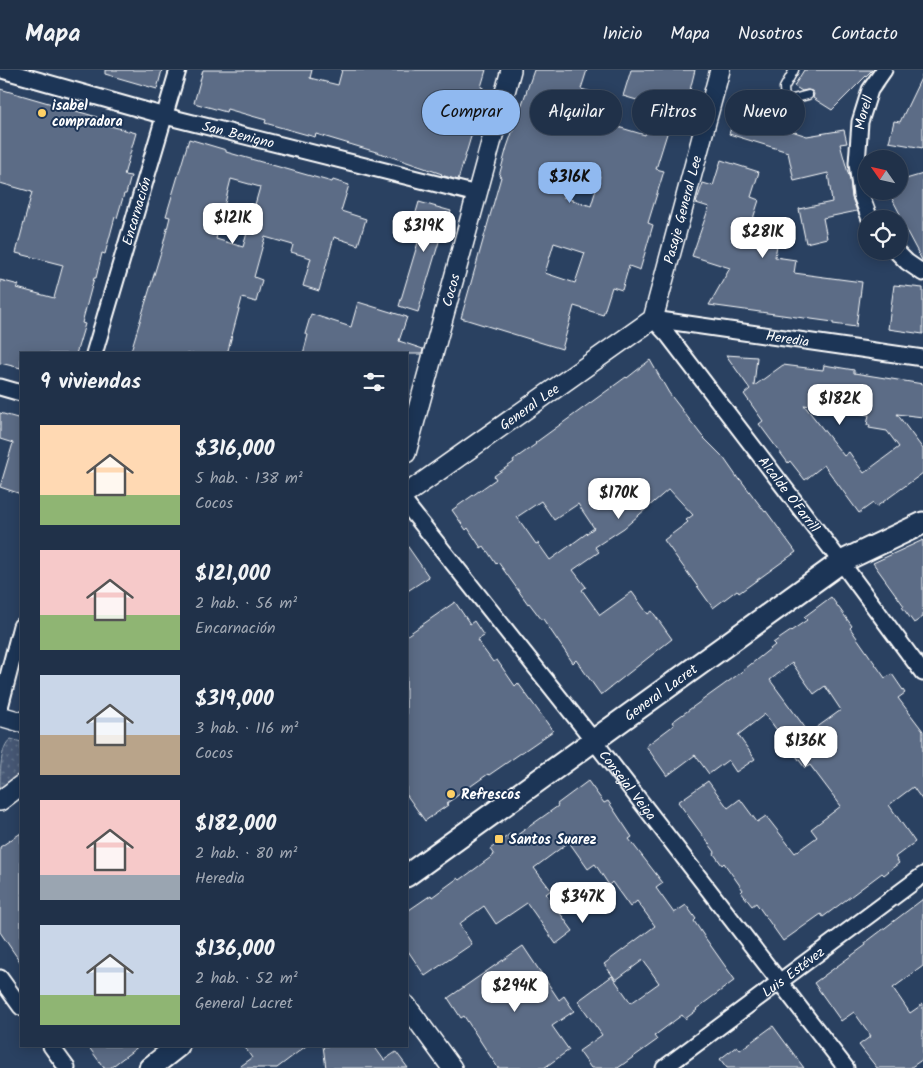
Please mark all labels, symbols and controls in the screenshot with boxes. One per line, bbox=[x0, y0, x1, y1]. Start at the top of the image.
text: Mapa bbox=[25, 15, 81, 54]
text: Inicio bbox=[602, 20, 642, 49]
text: Mapa bbox=[670, 20, 710, 49]
text: Nosotros bbox=[738, 20, 803, 49]
text: Contacto bbox=[831, 20, 898, 49]
chip: Comprar bbox=[422, 90, 520, 135]
chip: Alquilar bbox=[530, 90, 622, 135]
chip: Filtros bbox=[632, 90, 715, 135]
chip: Nuevo bbox=[725, 90, 805, 135]
street label: Morell bbox=[849, 92, 880, 130]
place label: isabel compradora bbox=[52, 95, 123, 133]
marker: isabel compradora bbox=[36, 107, 48, 119]
street label: San Benigno bbox=[200, 116, 277, 155]
north arrow bbox=[858, 150, 908, 200]
map controls bbox=[858, 150, 908, 260]
street label: Pasaje General Lee bbox=[658, 153, 709, 267]
pin: $316K bbox=[535, 162, 605, 204]
text: $316K bbox=[549, 165, 591, 190]
street label: Encarnación bbox=[117, 174, 158, 248]
pin: $121K bbox=[198, 202, 268, 245]
text: $121K bbox=[214, 206, 252, 231]
pin: $319K bbox=[389, 210, 459, 253]
button: locate bbox=[858, 210, 908, 260]
text: $319K bbox=[404, 214, 444, 239]
pin: $281K bbox=[728, 216, 798, 259]
text: $281K bbox=[742, 220, 784, 245]
street label: Cocos bbox=[437, 271, 467, 309]
street label: Heredia bbox=[764, 325, 811, 353]
text: 9 viviendas bbox=[40, 366, 141, 399]
icon: filters bbox=[360, 368, 388, 396]
street label: General Lee bbox=[495, 378, 565, 437]
pin: $182K bbox=[805, 384, 875, 426]
text: $182K bbox=[819, 387, 861, 412]
text: $316,000 bbox=[195, 433, 274, 466]
icon: home bbox=[80, 445, 140, 505]
street label: Alcalde O'Farrill bbox=[752, 452, 825, 538]
text: 5 hab. · 138 m² bbox=[195, 466, 303, 491]
pin: $170K bbox=[584, 478, 654, 520]
text: $170K bbox=[599, 481, 639, 506]
text: Cocos bbox=[195, 491, 233, 516]
text: $121,000 bbox=[195, 558, 270, 591]
icon: home bbox=[80, 570, 140, 630]
text: 2 hab. · 56 m² bbox=[195, 591, 297, 616]
text: Encarnación bbox=[195, 616, 276, 641]
street label: General Lacret bbox=[620, 659, 703, 727]
text: $319,000 bbox=[195, 683, 274, 716]
icon: home bbox=[80, 695, 140, 755]
text: 3 hab. · 116 m² bbox=[195, 716, 298, 741]
pin: $136K bbox=[771, 726, 841, 768]
text: $136K bbox=[785, 729, 827, 754]
text: Cocos bbox=[195, 741, 233, 766]
street label: Consejal Veiga bbox=[593, 746, 661, 826]
place label: Refrescos bbox=[461, 784, 521, 806]
marker: Refrescos bbox=[445, 788, 457, 800]
text: $182,000 bbox=[195, 808, 276, 841]
icon: home bbox=[80, 820, 140, 880]
place label: Santos Suarez bbox=[509, 829, 597, 851]
marker: Santos Suarez bbox=[493, 833, 505, 845]
text: 2 hab. · 80 m² bbox=[195, 841, 297, 866]
text: Heredia bbox=[195, 866, 245, 891]
pin: $347K bbox=[548, 882, 618, 924]
text: $347K bbox=[561, 885, 605, 910]
text: $136,000 bbox=[195, 933, 274, 966]
street label: Luis Estévez bbox=[758, 942, 830, 1003]
icon: home bbox=[80, 945, 140, 1005]
text: 2 hab. · 52 m² bbox=[195, 966, 298, 991]
pin: $294K bbox=[480, 970, 550, 1013]
text: $294K bbox=[492, 974, 538, 999]
text: General Lacret bbox=[195, 991, 293, 1016]

